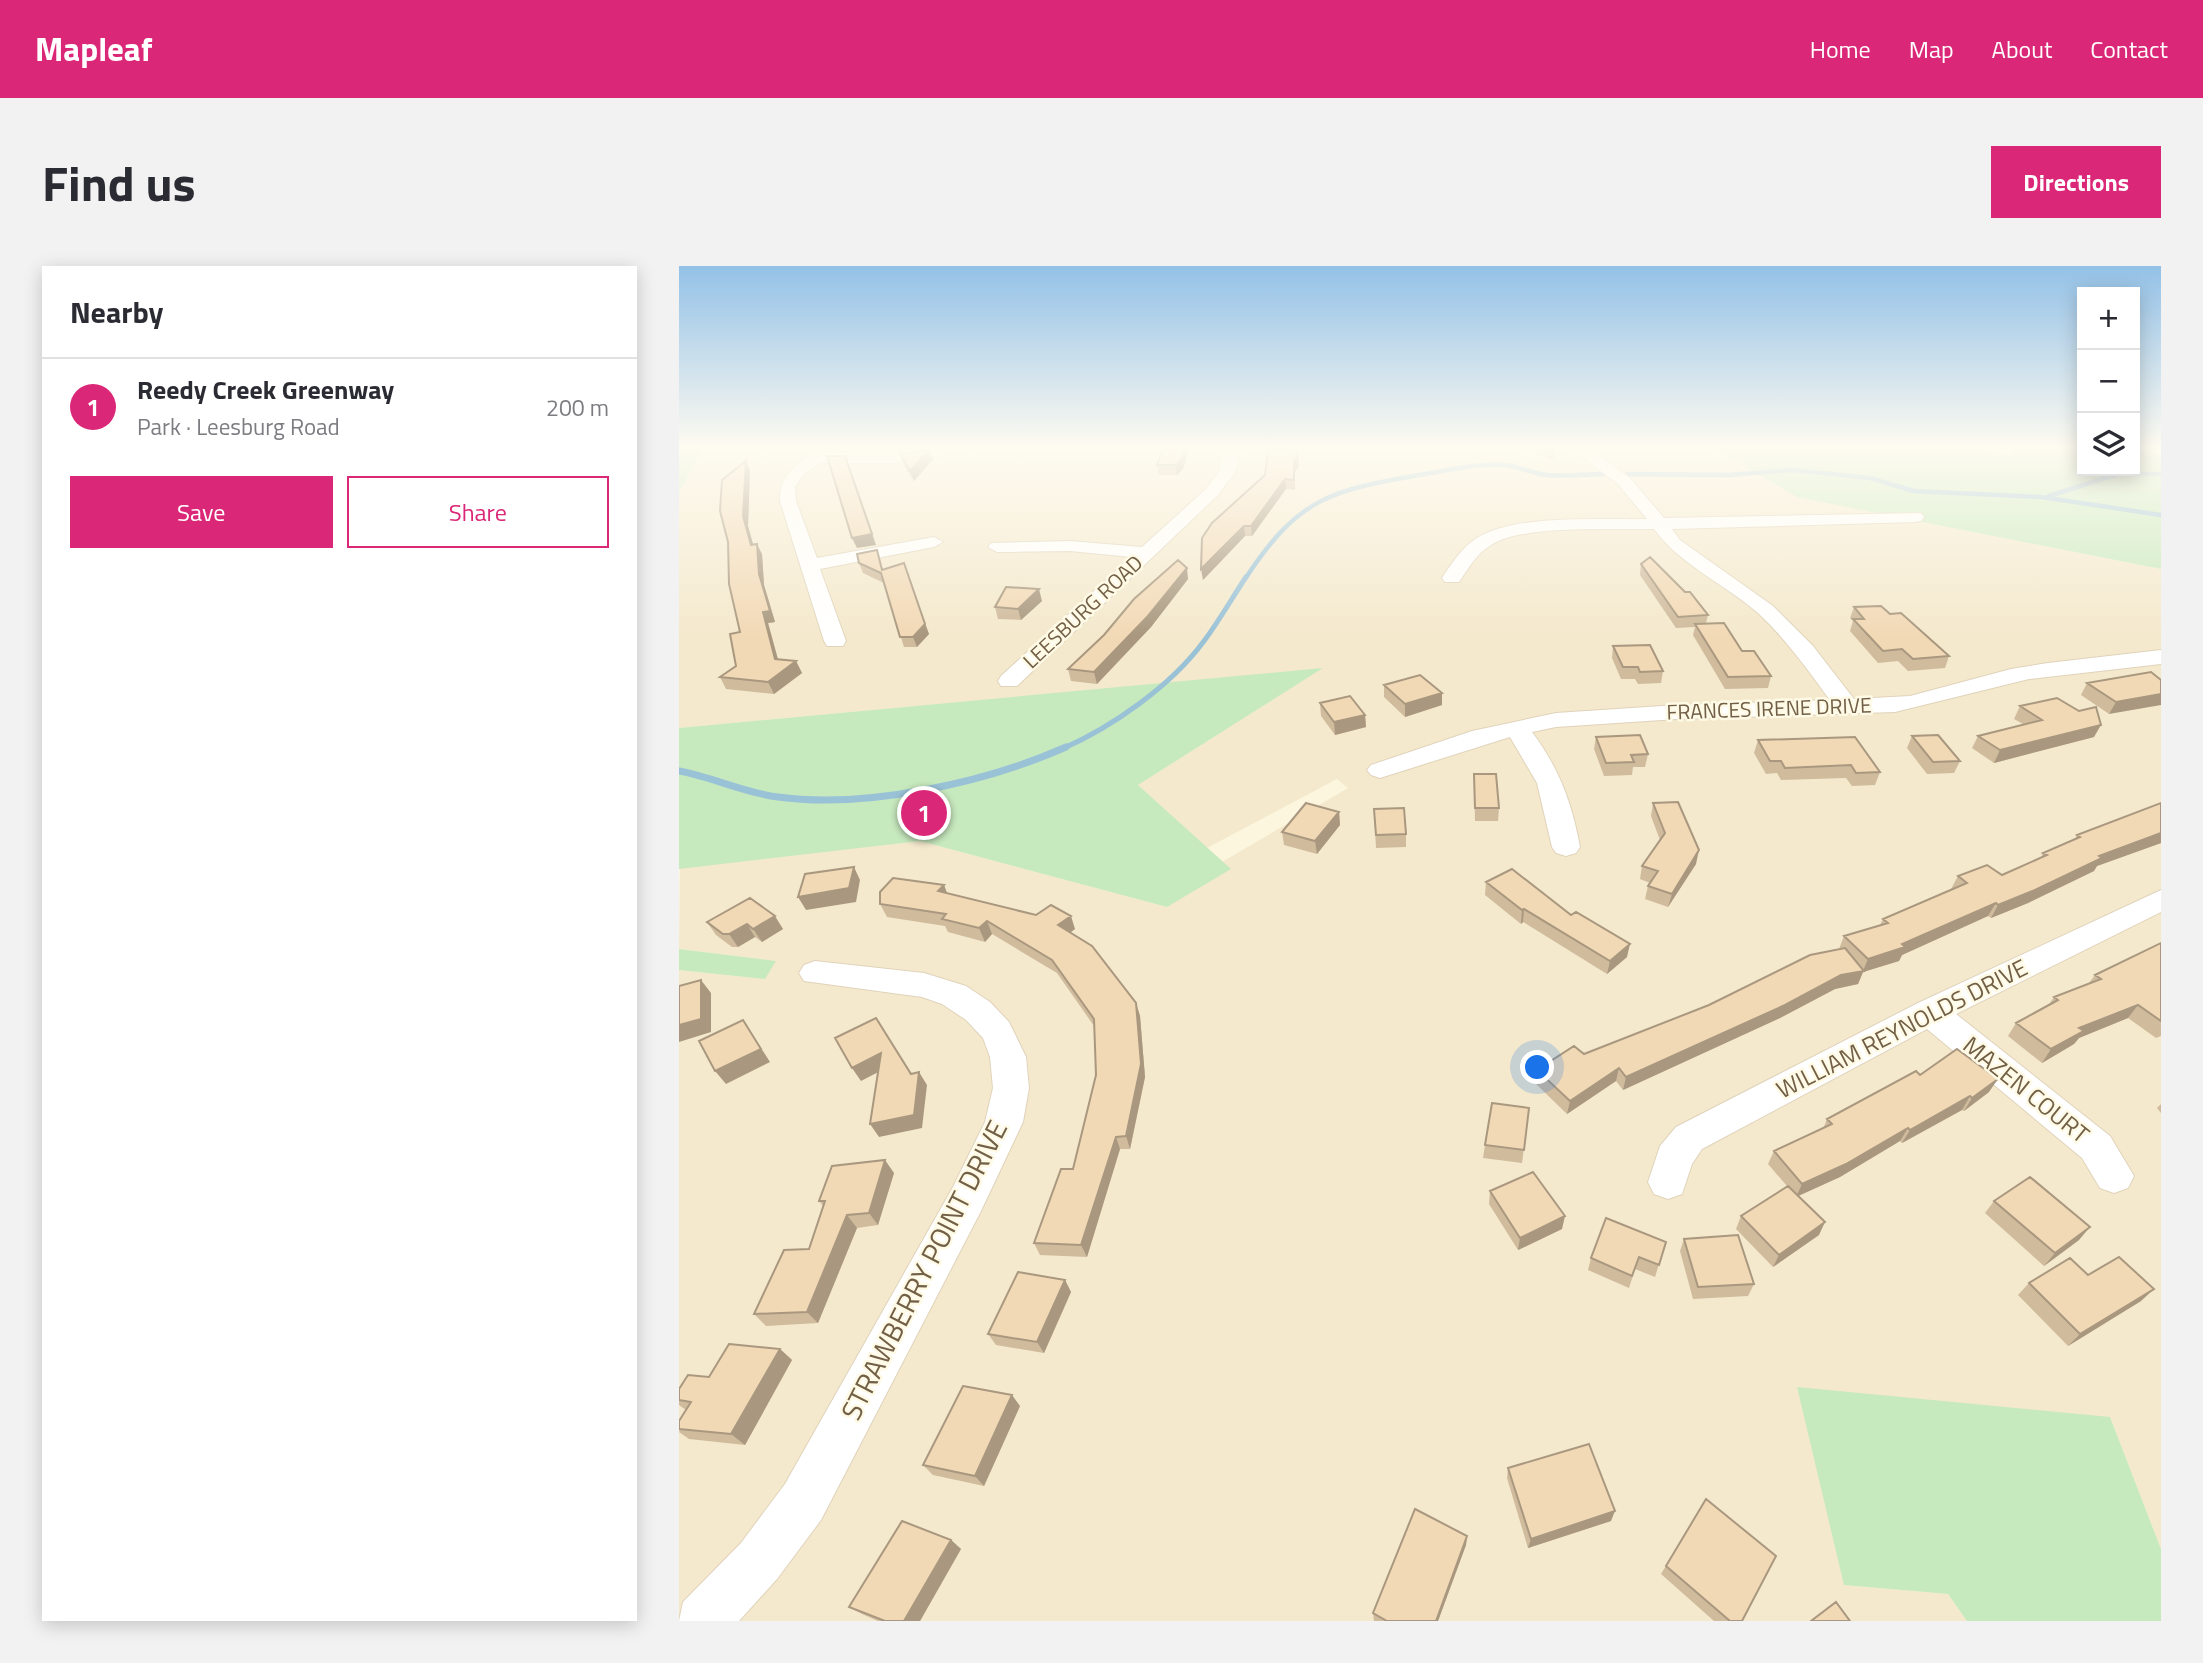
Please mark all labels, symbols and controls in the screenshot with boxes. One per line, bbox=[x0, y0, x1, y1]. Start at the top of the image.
text: Mapleaf bbox=[35, 24, 153, 74]
text: Home bbox=[1810, 31, 1871, 67]
text: Map bbox=[1909, 31, 1954, 67]
text: About bbox=[1992, 31, 2052, 67]
text: Contact bbox=[2090, 31, 2168, 67]
text: Find us bbox=[42, 145, 196, 220]
button: Directions bbox=[1991, 146, 2161, 218]
map controls bbox=[2077, 287, 2140, 476]
button: + bbox=[2077, 287, 2140, 350]
text: Nearby bbox=[70, 289, 163, 335]
button: − bbox=[2077, 350, 2140, 413]
text: Reedy Creek Greenway bbox=[137, 370, 394, 409]
text: 1 bbox=[87, 390, 99, 425]
text: 200 m bbox=[546, 390, 609, 425]
text: Park · Leesburg Road bbox=[137, 409, 340, 444]
button: layers bbox=[2077, 413, 2140, 476]
button: Save bbox=[70, 476, 333, 548]
button: Share bbox=[347, 476, 609, 548]
street label: LEESBURG ROAD bbox=[1015, 547, 1150, 676]
street label: FRANCES IRENE DRIVE bbox=[1666, 688, 1872, 728]
pin: 1 bbox=[901, 787, 947, 839]
street label: WILLIAM REYNOLDS DRIVE bbox=[1770, 949, 2033, 1107]
street label: MAZEN COURT bbox=[1956, 1027, 2098, 1152]
your location bbox=[1520, 1050, 1554, 1084]
street label: STRAWBERRY POINT DRIVE bbox=[829, 1112, 1018, 1427]

